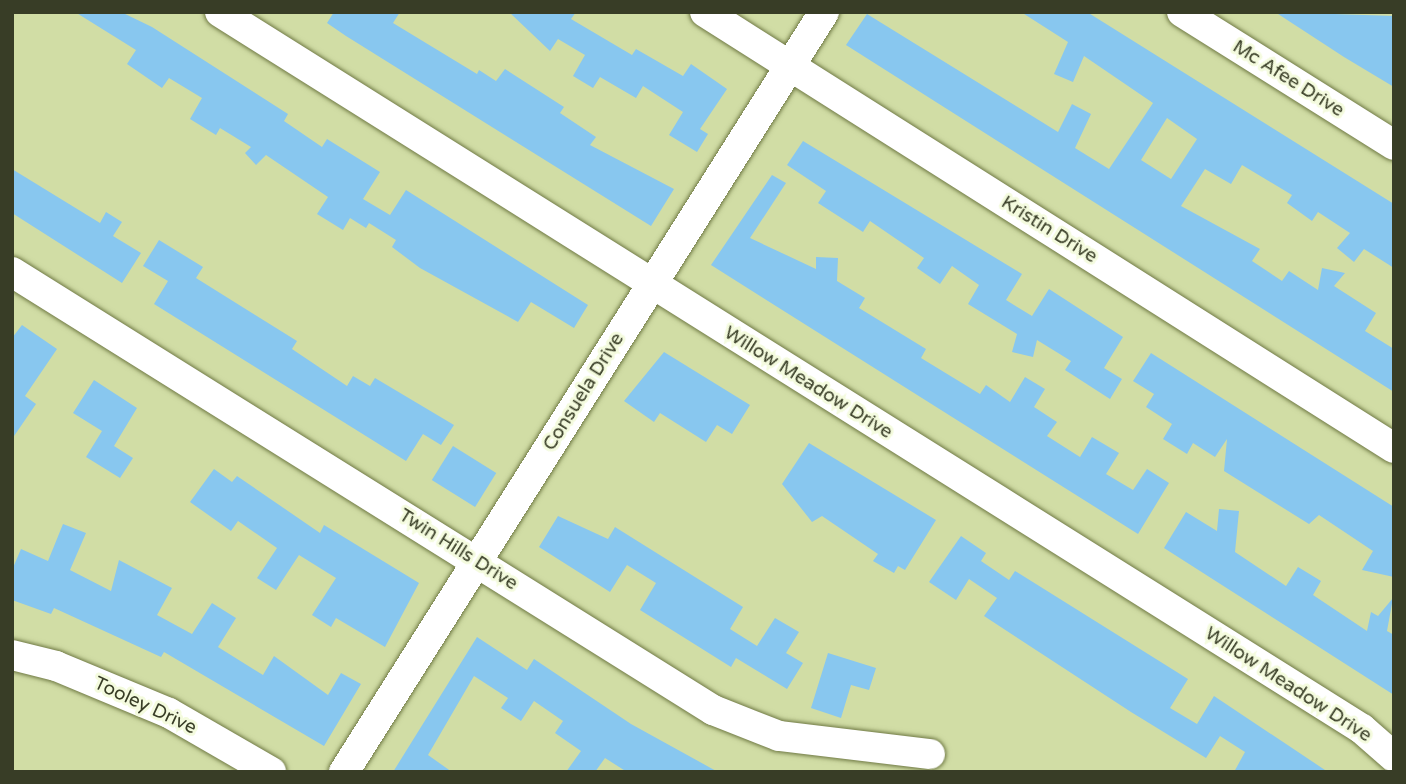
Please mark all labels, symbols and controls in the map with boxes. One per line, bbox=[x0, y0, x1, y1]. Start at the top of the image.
street label: Mc Afee Drive bbox=[1228, 36, 1348, 122]
street label: Kristin Drive bbox=[997, 191, 1101, 269]
street label: Willow Meadow Drive bbox=[720, 322, 896, 444]
street label: Consuela Drive bbox=[539, 329, 629, 455]
street label: Twin Hills Drive bbox=[394, 504, 522, 596]
street label: Willow Meadow Drive bbox=[1200, 623, 1376, 747]
street label: Tooley Drive bbox=[90, 672, 200, 740]

